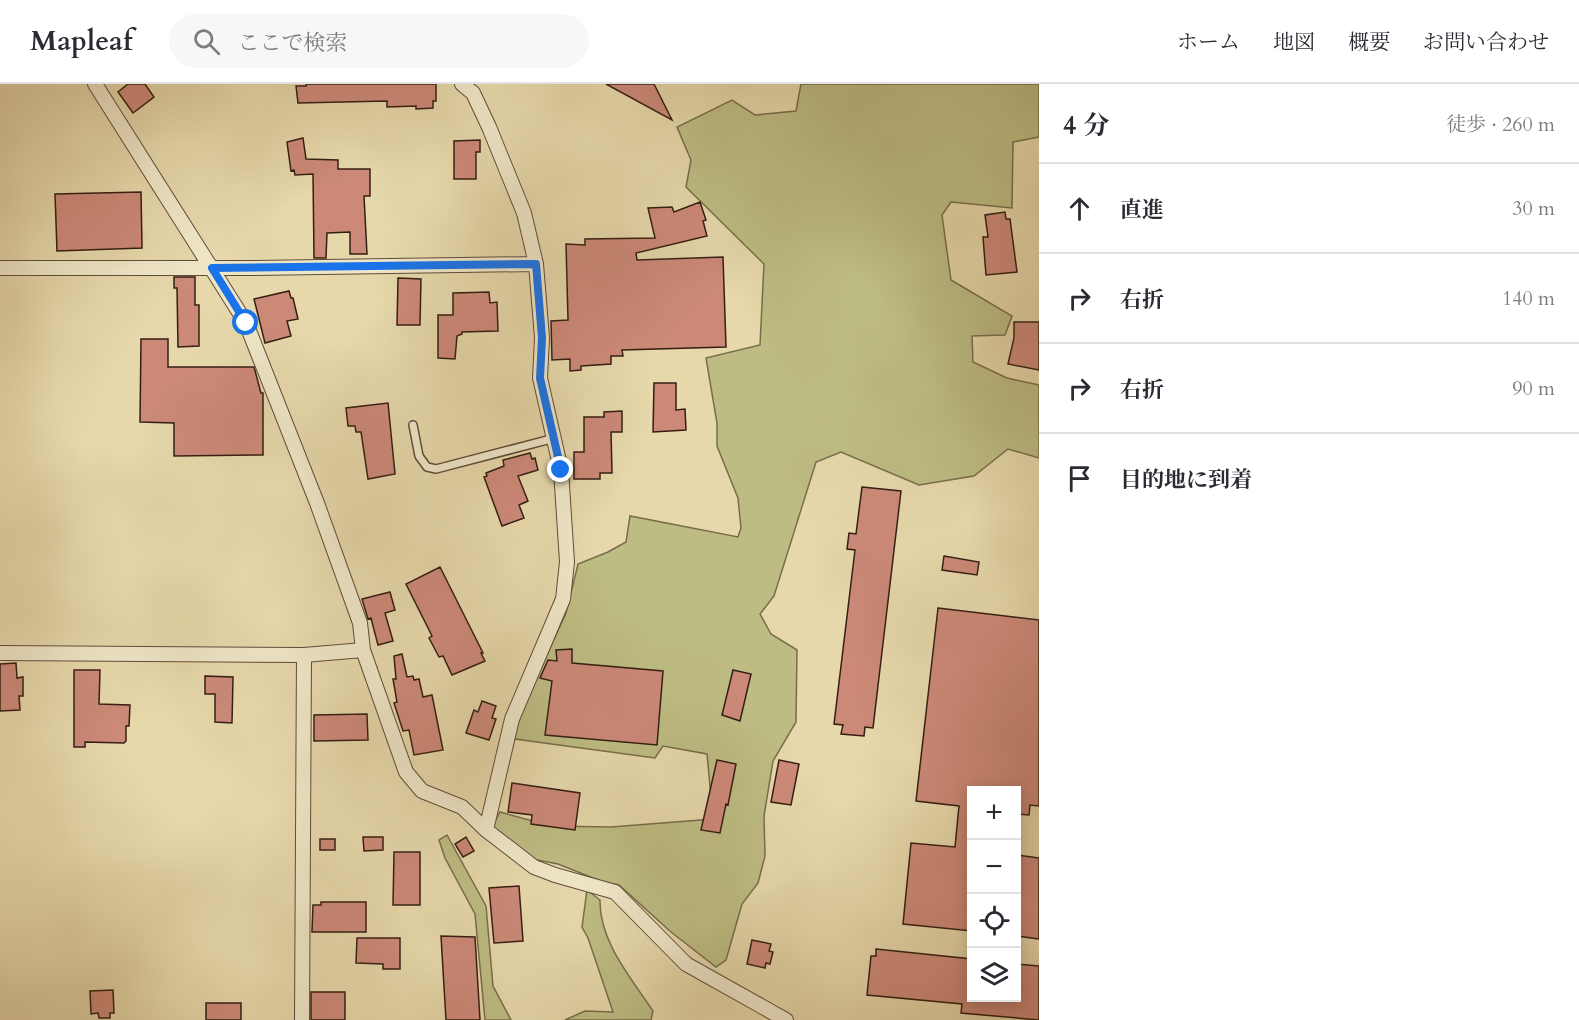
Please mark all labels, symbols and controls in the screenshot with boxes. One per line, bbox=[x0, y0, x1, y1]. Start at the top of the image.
search box bbox=[169, 14, 589, 68]
text: Mapleaf bbox=[30, 22, 133, 60]
icon: search bbox=[190, 25, 223, 58]
text: ここで検索 bbox=[238, 28, 348, 58]
text: ホーム bbox=[1177, 28, 1240, 57]
text: 地図 bbox=[1273, 28, 1315, 57]
text: 概要 bbox=[1348, 28, 1390, 57]
text: お問い合わせ bbox=[1423, 28, 1549, 57]
text: 4 分 bbox=[1063, 108, 1109, 143]
text: 徒歩 · 260 m bbox=[1446, 111, 1555, 138]
icon: ahead bbox=[1063, 192, 1096, 225]
text: 直進 bbox=[1120, 195, 1164, 225]
text: 30 m bbox=[1512, 195, 1555, 222]
icon: right bbox=[1063, 282, 1096, 315]
text: 右折 bbox=[1120, 285, 1164, 315]
text: 140 m bbox=[1502, 285, 1555, 312]
route start bbox=[232, 309, 258, 335]
icon: right bbox=[1063, 372, 1096, 405]
text: 右折 bbox=[1120, 375, 1164, 405]
text: 90 m bbox=[1512, 375, 1555, 402]
route end bbox=[547, 456, 573, 482]
icon: arrive bbox=[1063, 462, 1096, 495]
text: 目的地に到着 bbox=[1120, 465, 1252, 495]
map controls bbox=[967, 786, 1021, 1002]
button: + bbox=[967, 786, 1021, 840]
button: − bbox=[967, 840, 1021, 894]
button: locate bbox=[967, 894, 1021, 948]
button: layers bbox=[967, 948, 1021, 1002]

